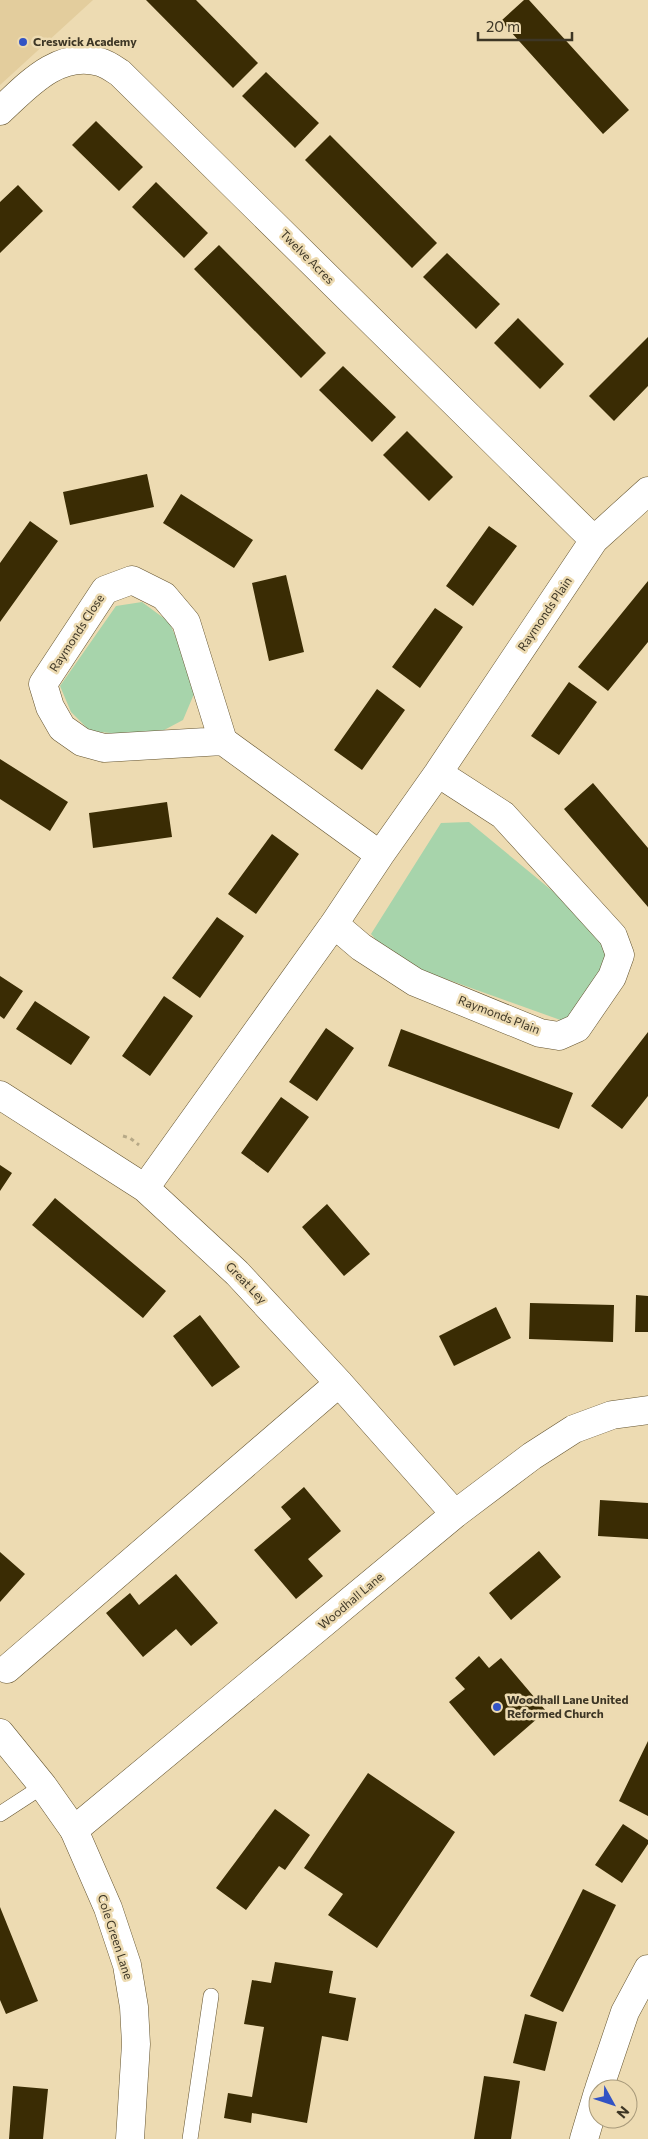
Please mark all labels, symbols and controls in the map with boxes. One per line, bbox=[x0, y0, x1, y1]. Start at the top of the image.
scale bar bbox=[478, 10, 572, 42]
text: 20 m bbox=[486, 17, 520, 35]
place label: Creswick Academy bbox=[33, 34, 137, 48]
marker: Creswick Academy bbox=[17, 36, 29, 48]
street label: Twelve Acres bbox=[278, 226, 338, 286]
street label: Raymonds Plain bbox=[514, 574, 574, 653]
street label: Raymonds Close bbox=[46, 591, 106, 674]
street label: Raymonds Plain bbox=[457, 992, 542, 1036]
street label: Great Ley bbox=[223, 1259, 270, 1306]
street label: Woodhall Lane bbox=[315, 1569, 386, 1631]
place label: Woodhall Lane United Reformed Church bbox=[507, 1692, 628, 1720]
marker: Woodhall Lane United Reformed Church bbox=[491, 1701, 503, 1713]
street label: Cole Green Lane bbox=[96, 1892, 136, 1981]
north arrow bbox=[588, 2079, 638, 2129]
text: N bbox=[613, 2103, 633, 2122]

